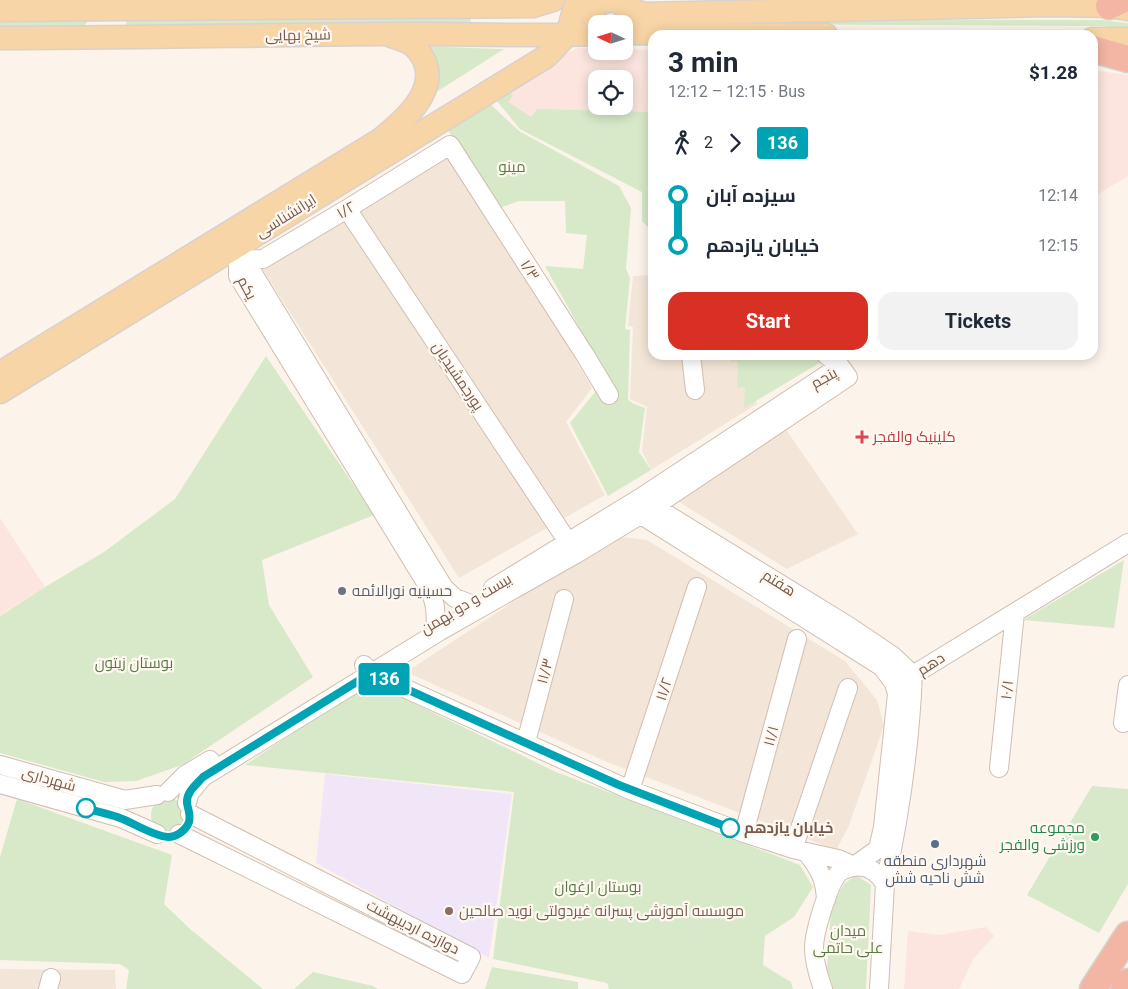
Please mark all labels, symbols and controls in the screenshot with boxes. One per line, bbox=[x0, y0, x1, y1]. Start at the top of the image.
north arrow bbox=[588, 15, 632, 60]
map controls bbox=[588, 15, 633, 115]
street label: شیخ بهایی bbox=[265, 25, 331, 47]
text: 3 min bbox=[668, 46, 738, 79]
text: $1.28 bbox=[1029, 61, 1078, 84]
button: locate bbox=[588, 70, 633, 115]
text: 12:12 – 12:15 · Bus bbox=[668, 82, 805, 101]
icon: walk bbox=[668, 129, 696, 157]
icon: forward bbox=[721, 129, 749, 157]
text: 136 bbox=[767, 132, 798, 153]
text: 2 bbox=[704, 133, 713, 152]
park label: مینو bbox=[498, 158, 526, 176]
text: سیزده آبان bbox=[706, 184, 796, 207]
text: 12:14 bbox=[1038, 186, 1078, 205]
street label: ایرانشناسی bbox=[252, 190, 320, 242]
street label: ۱/۲ bbox=[333, 197, 359, 223]
text: خیابان یازدهم bbox=[706, 234, 819, 257]
text: 12:15 bbox=[1038, 236, 1078, 255]
street label: ۱/۳ bbox=[517, 256, 543, 284]
street label: یکم bbox=[233, 273, 261, 303]
button: Start bbox=[668, 292, 868, 350]
button: Tickets bbox=[878, 292, 1078, 350]
street label: پورجمشیدیان bbox=[428, 338, 488, 414]
street label: پنجم bbox=[808, 363, 841, 393]
place label: کلینیک والفجر bbox=[872, 428, 956, 446]
marker: کلینیک والفجر bbox=[855, 430, 869, 444]
street label: هفتم bbox=[759, 566, 799, 601]
street label: بیست و دو بهمن bbox=[417, 570, 515, 639]
place label: حسینیه نورالائمه bbox=[352, 582, 452, 600]
marker: حسینیه نورالائمه bbox=[336, 585, 348, 597]
street label: دهم bbox=[914, 649, 949, 680]
park label: بوستان زیتون bbox=[95, 654, 173, 673]
street label: ۱۱/۳ bbox=[533, 656, 557, 686]
line badge: 136 bbox=[355, 663, 413, 695]
text: 136 bbox=[369, 668, 399, 689]
street label: ۱۱/۲ bbox=[652, 675, 676, 703]
street label: ۱۰/۱ bbox=[997, 680, 1017, 700]
street label: ۱۱/۱ bbox=[760, 724, 782, 748]
street label: شهرداری bbox=[20, 763, 78, 796]
unlabelled marker bbox=[76, 798, 96, 818]
marker: خیابان یازدهم bbox=[720, 818, 740, 838]
place label: خیابان یازدهم bbox=[744, 819, 833, 838]
place label: مجموعه ورزشی والفجر bbox=[999, 819, 1085, 855]
marker: مجموعه ورزشی والفجر bbox=[1089, 831, 1101, 843]
marker: شهرداری منطقه شش ناحیه شش bbox=[929, 838, 941, 850]
place label: شهرداری منطقه شش ناحیه شش bbox=[884, 852, 986, 888]
park label: بوستان ارغوان bbox=[554, 878, 642, 897]
street label: دوازده اردیبهشت bbox=[363, 896, 462, 959]
place label: موسسه آموزشی پسرانه غیردولتی نوید صالحین bbox=[459, 902, 744, 921]
marker: موسسه آموزشی پسرانه غیردولتی نوید صالحین bbox=[443, 905, 455, 917]
park label: میدان علی حاتمی bbox=[813, 922, 883, 958]

